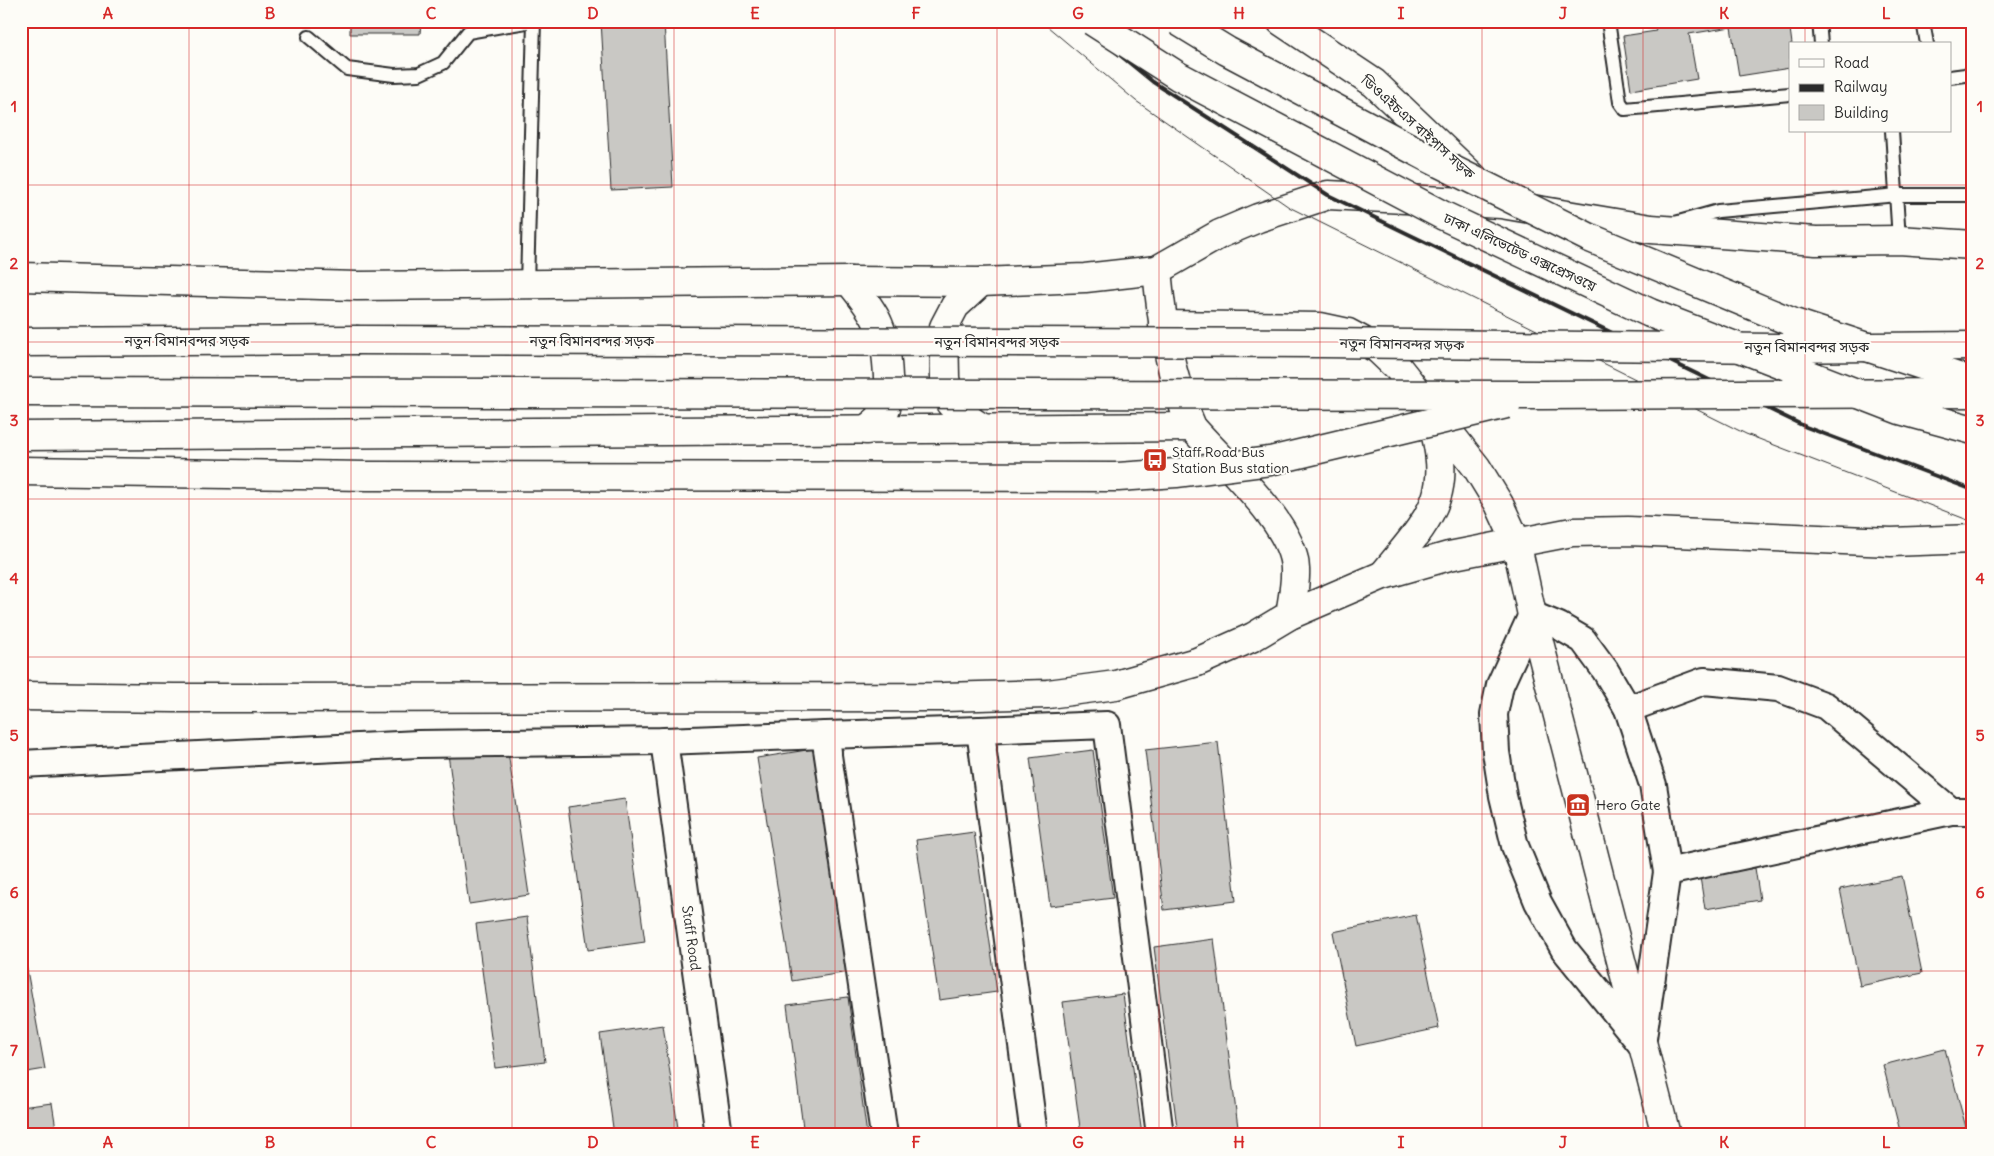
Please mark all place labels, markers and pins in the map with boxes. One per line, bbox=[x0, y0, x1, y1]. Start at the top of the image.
place label: Staff Road Bus Station Bus station bbox=[1172, 443, 1289, 477]
bus stop icon: Staff Road Bus Station Bus station bbox=[1142, 447, 1168, 473]
museum icon: Hero Gate bbox=[1565, 792, 1591, 818]
place label: Hero Gate bbox=[1596, 796, 1661, 814]

